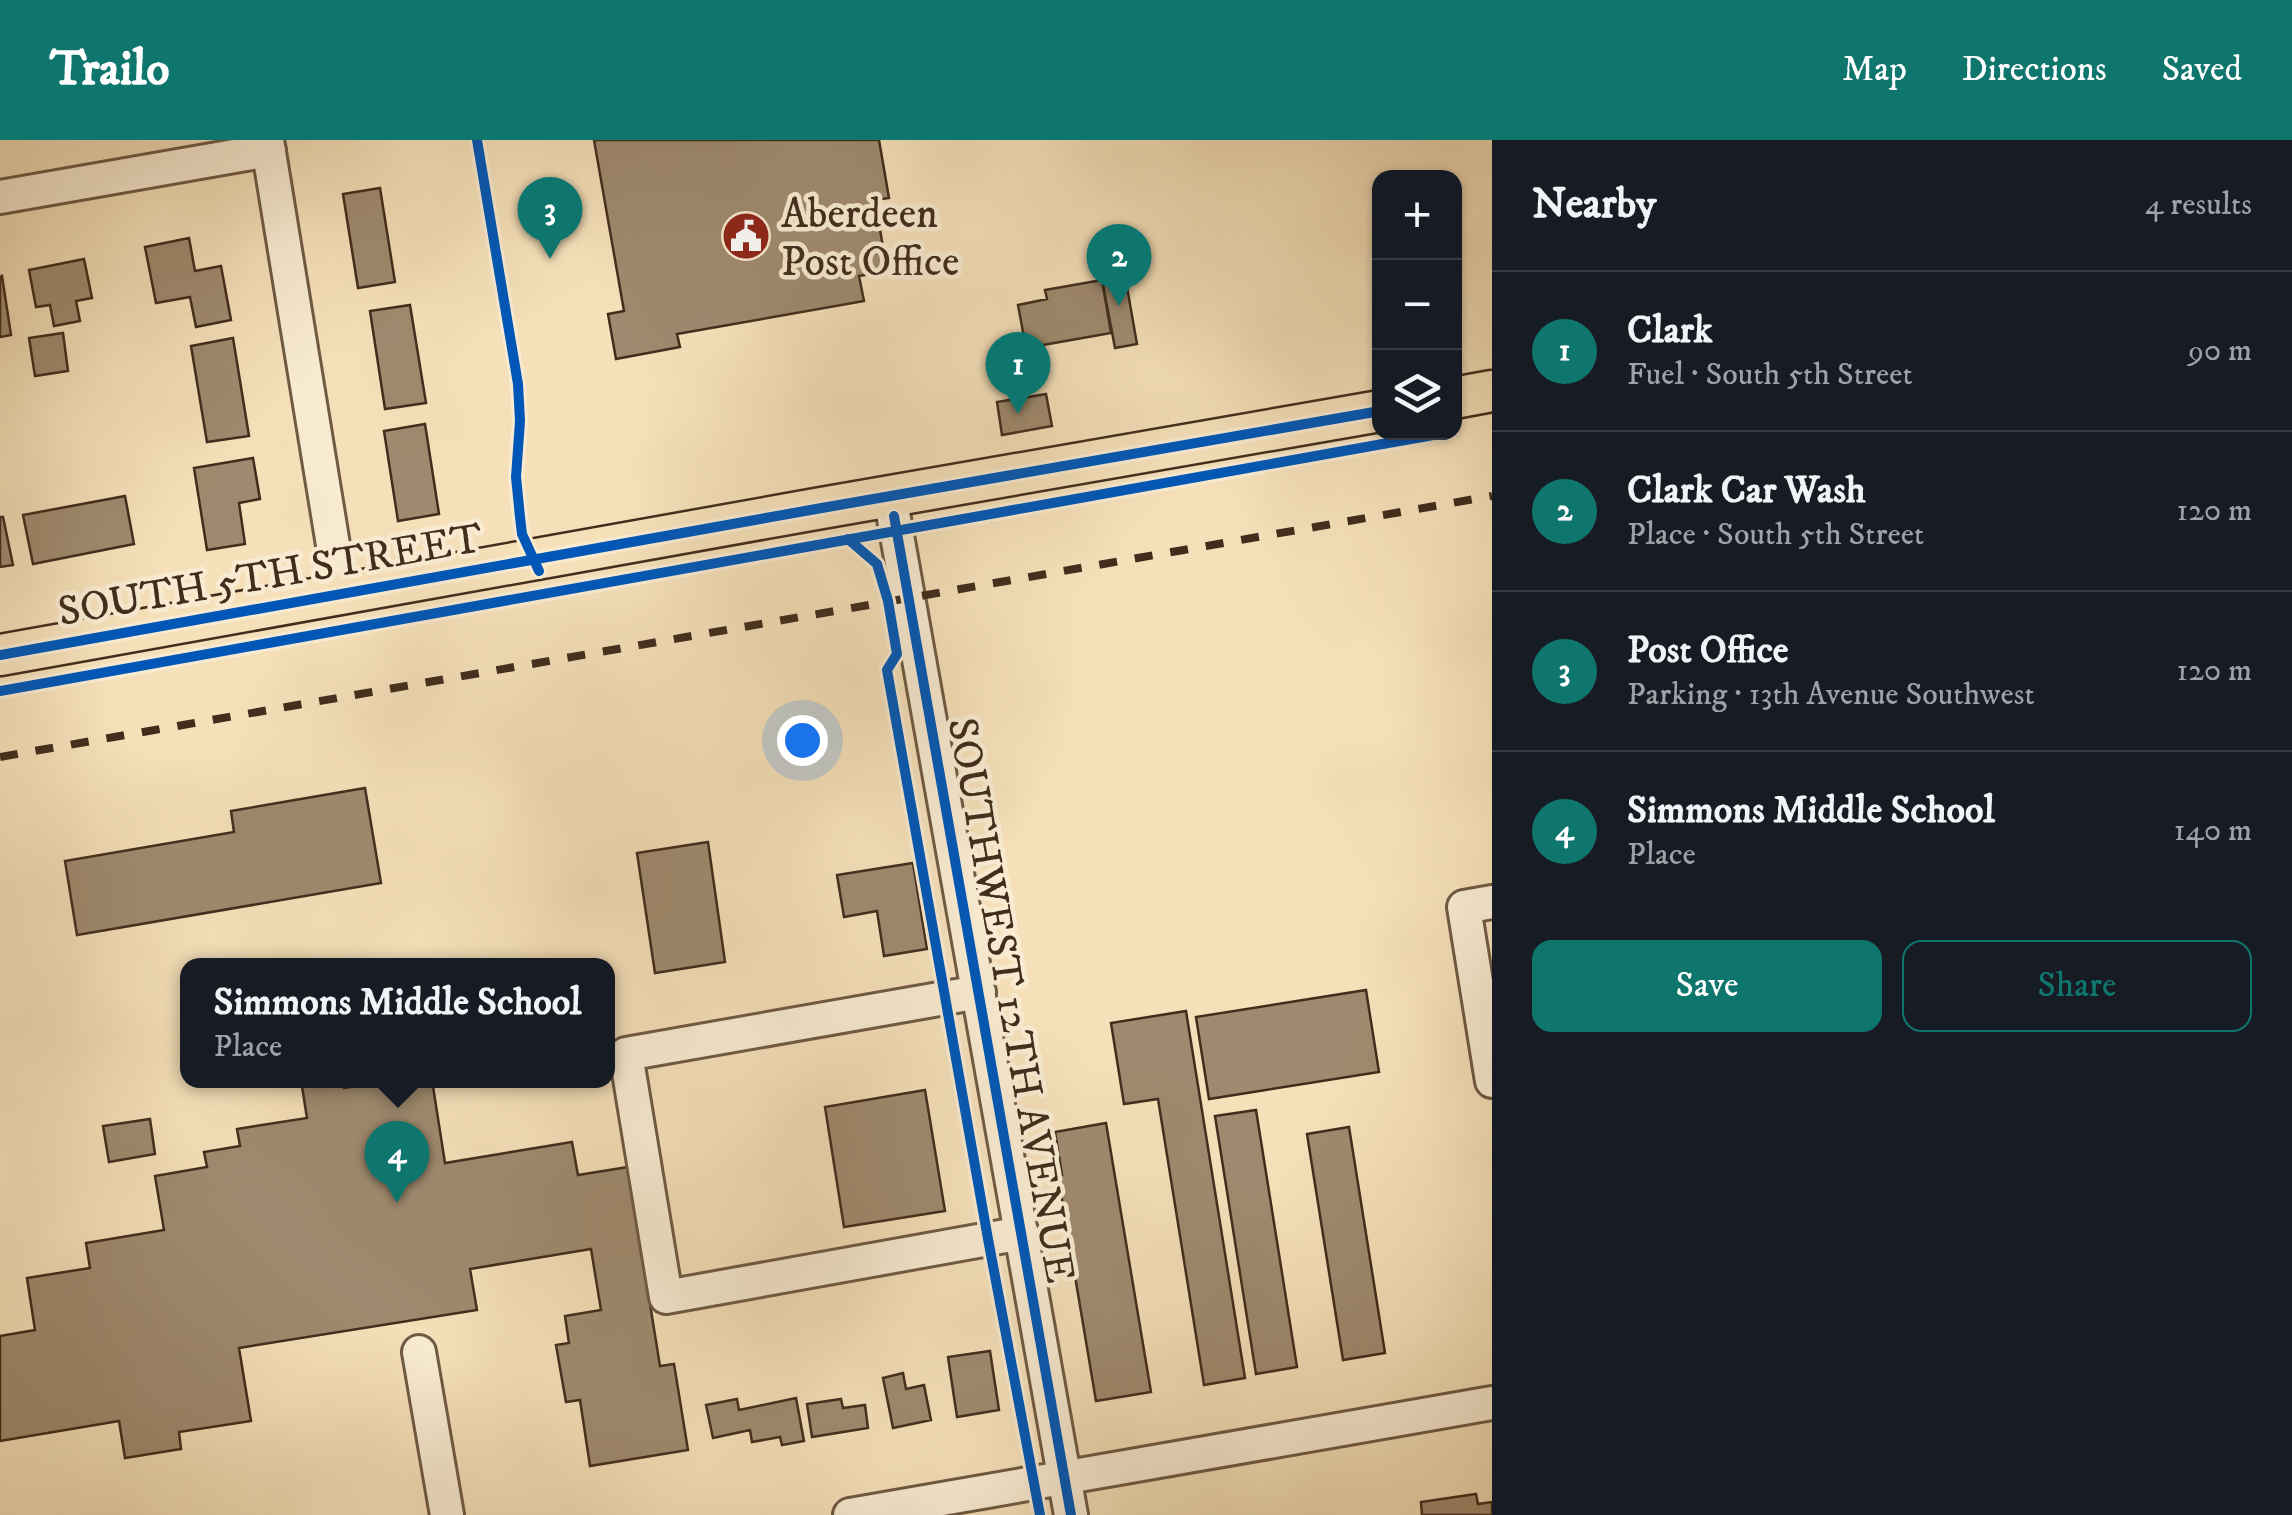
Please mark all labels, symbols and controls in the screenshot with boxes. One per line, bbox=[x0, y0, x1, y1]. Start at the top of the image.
text: Trailo bbox=[50, 40, 170, 100]
text: Map bbox=[1842, 48, 1907, 92]
text: Directions bbox=[1962, 48, 2107, 92]
text: Saved bbox=[2162, 48, 2242, 92]
map controls bbox=[1372, 170, 1462, 440]
button: + bbox=[1372, 170, 1462, 260]
pin: 3 bbox=[518, 176, 582, 259]
text: Nearby bbox=[1532, 179, 1656, 231]
text: 4 results bbox=[2145, 185, 2252, 225]
place label: Aberdeen Post Office bbox=[781, 189, 959, 289]
public building icon: Aberdeen Post Office bbox=[720, 210, 772, 262]
pin: 2 bbox=[1086, 224, 1152, 306]
button: − bbox=[1372, 260, 1462, 350]
text: Clark bbox=[1627, 307, 1713, 355]
text: 1 bbox=[1559, 331, 1570, 371]
text: 90 m bbox=[2188, 331, 2252, 371]
pin: 1 bbox=[986, 332, 1050, 414]
button: layers bbox=[1372, 350, 1462, 440]
text: Fuel · South 5th Street bbox=[1627, 355, 1913, 395]
text: Clark Car Wash bbox=[1627, 467, 1866, 515]
text: 2 bbox=[1557, 491, 1572, 531]
text: 120 m bbox=[2176, 491, 2252, 531]
street label: SOUTH 5TH STREET bbox=[54, 513, 487, 639]
text: Place · South 5th Street bbox=[1627, 515, 1924, 555]
text: Post Office bbox=[1627, 627, 1788, 675]
text: 3 bbox=[1559, 651, 1570, 691]
text: 120 m bbox=[2176, 651, 2252, 691]
text: Parking · 13th Avenue Southwest bbox=[1627, 675, 2035, 715]
street label: SOUTHWEST 12TH AVENUE bbox=[935, 714, 1085, 1287]
your location bbox=[777, 715, 828, 766]
text: Simmons Middle School bbox=[1627, 787, 1995, 835]
text: 4 bbox=[1555, 811, 1574, 851]
text: 140 m bbox=[2174, 811, 2252, 851]
text: Place bbox=[1627, 835, 1696, 875]
button: Save bbox=[1532, 940, 1882, 1032]
button: Share bbox=[1902, 940, 2252, 1032]
popup bbox=[180, 958, 615, 1088]
text: Simmons Middle School bbox=[214, 979, 581, 1027]
text: Place bbox=[214, 1027, 282, 1067]
pin: 4 bbox=[364, 1120, 430, 1203]

